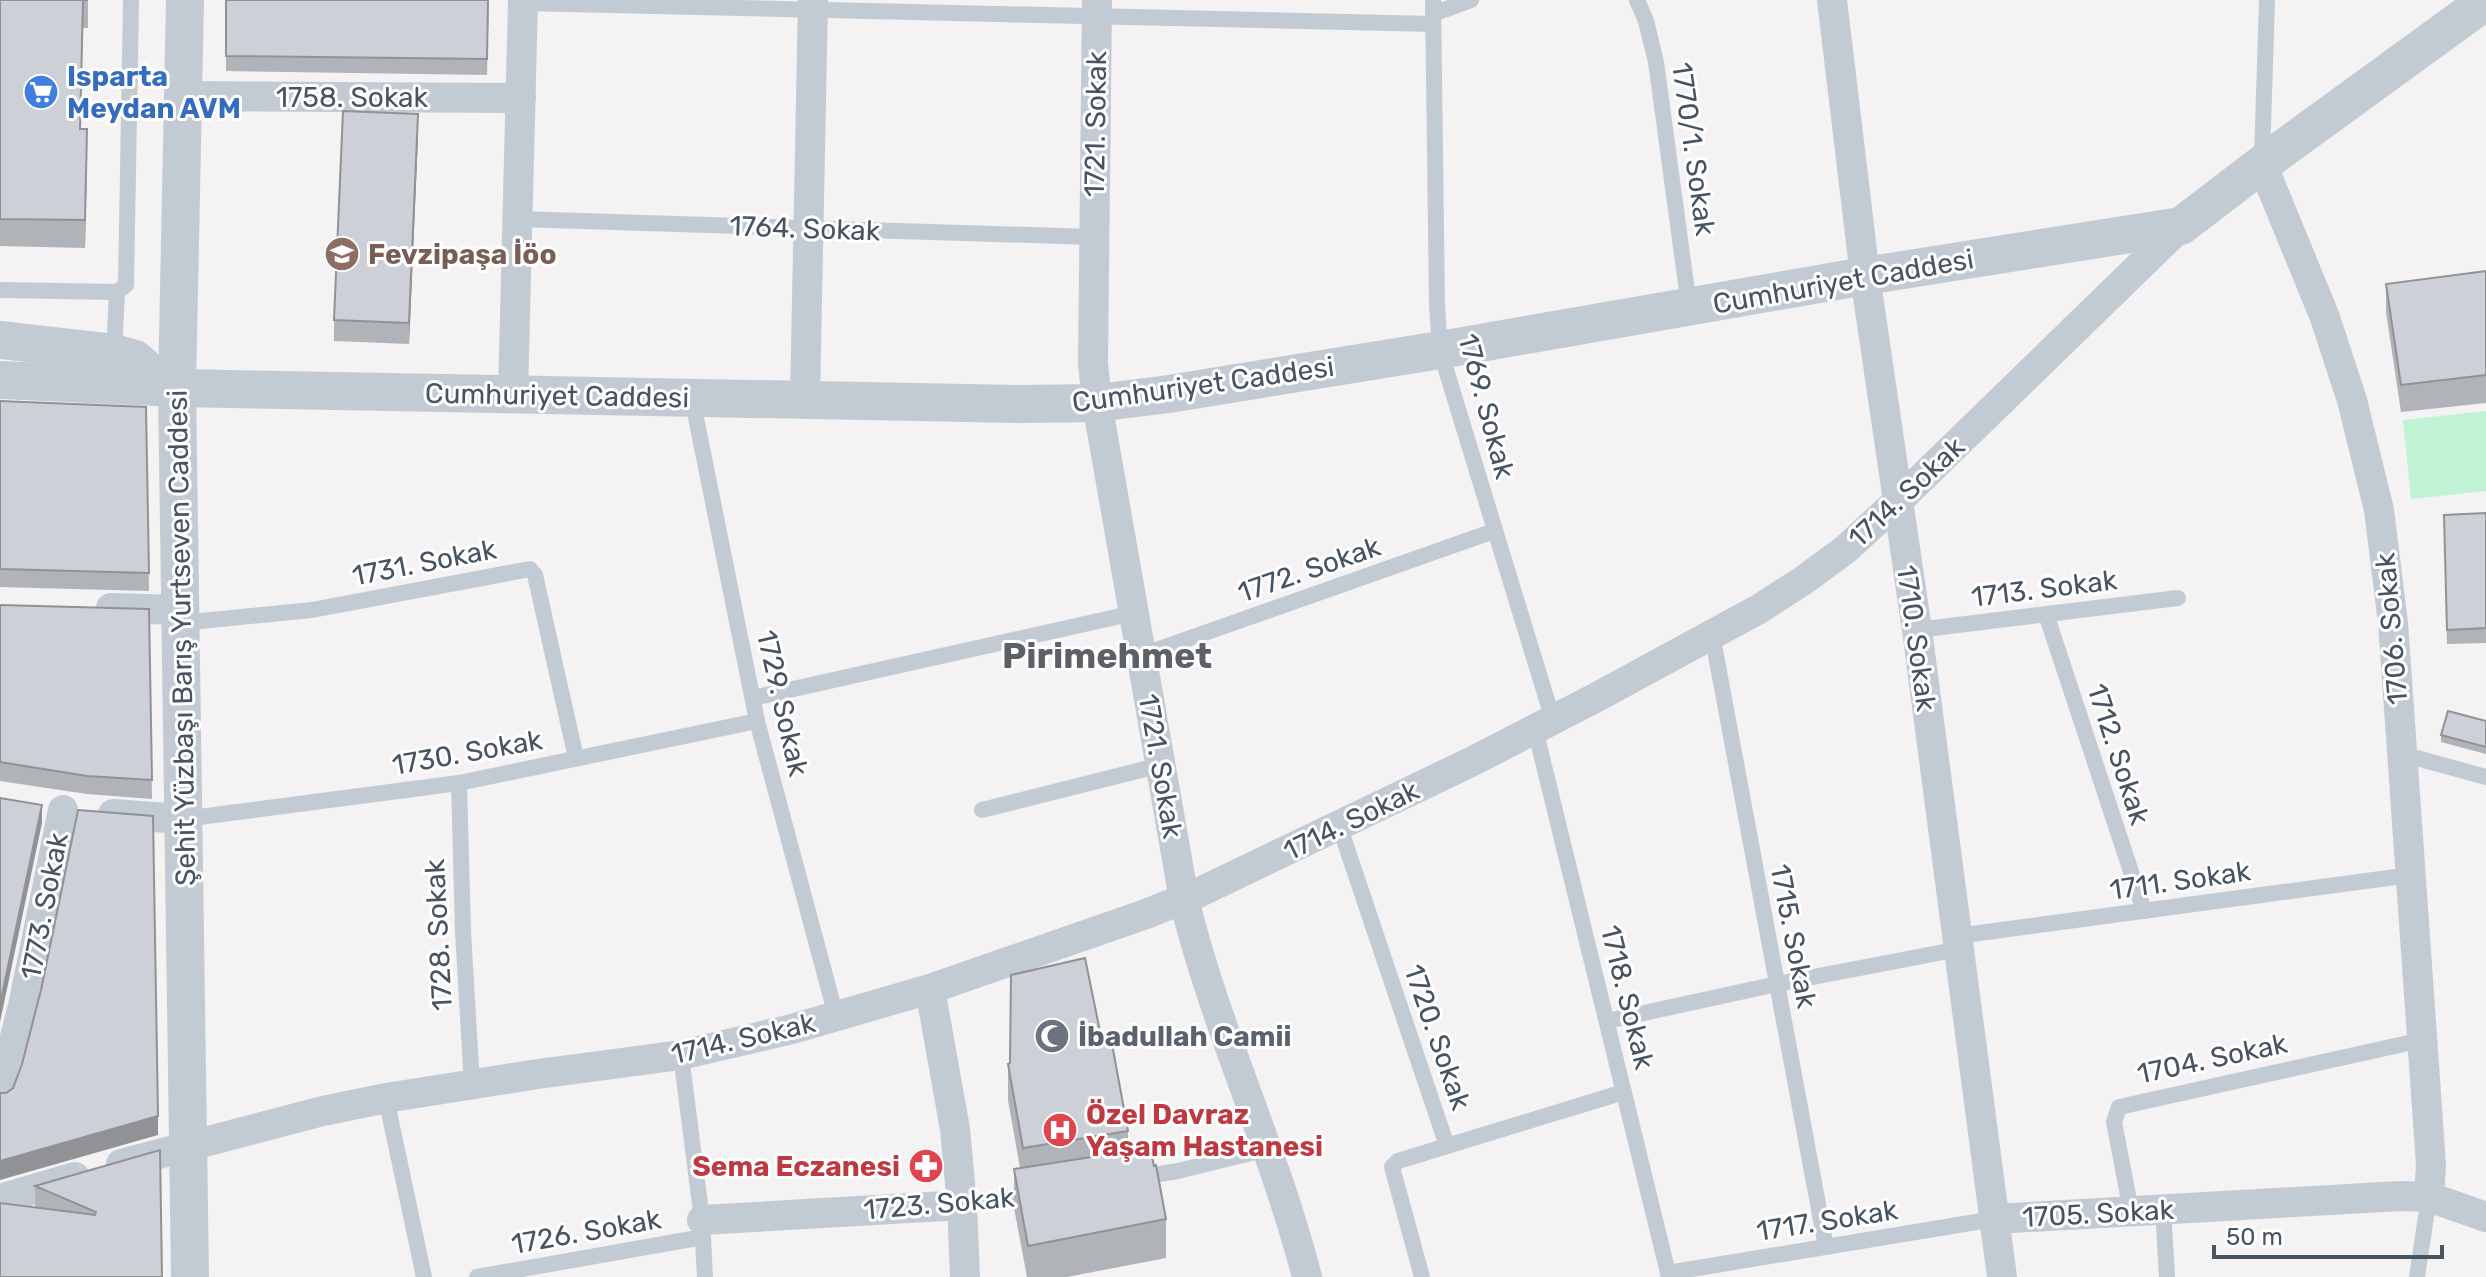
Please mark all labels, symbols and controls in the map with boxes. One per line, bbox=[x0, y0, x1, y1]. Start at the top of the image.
street label: 1721. Sokak bbox=[1078, 50, 1113, 197]
place label: Isparta Meydan AVM bbox=[67, 60, 241, 125]
street label: 1770/1. Sokak bbox=[1665, 60, 1722, 238]
supermarket icon: Isparta Meydan AVM bbox=[22, 73, 60, 111]
street label: 1758. Sokak bbox=[276, 81, 429, 114]
street label: 1764. Sokak bbox=[729, 209, 881, 248]
school or university icon: Fevzipaşa İöo bbox=[323, 235, 361, 273]
place label: Fevzipaşa İöo bbox=[368, 238, 557, 271]
street label: Cumhuriyet Caddesi bbox=[1710, 242, 1976, 321]
street label: 1769. Sokak bbox=[1451, 330, 1522, 483]
street label: Cumhuriyet Caddesi bbox=[1070, 350, 1336, 419]
street label: Cumhuriyet Caddesi bbox=[425, 377, 689, 414]
street label: Şehit Yüzbaşı Barış Yurtseven Caddesi bbox=[161, 390, 202, 886]
street label: 1714. Sokak bbox=[1841, 430, 1972, 554]
street label: 1772. Sokak bbox=[1234, 530, 1385, 609]
street label: 1731. Sokak bbox=[349, 532, 500, 593]
street label: 1706. Sokak bbox=[2368, 551, 2415, 706]
street label: 1710. Sokak bbox=[1890, 563, 1943, 714]
street label: 1713. Sokak bbox=[1969, 563, 2119, 614]
street label: 1729. Sokak bbox=[750, 627, 815, 780]
district label: Pirimehmet bbox=[1002, 634, 1212, 677]
street label: 1712. Sokak bbox=[2080, 680, 2157, 829]
street label: 1721. Sokak bbox=[1132, 691, 1190, 841]
street label: 1730. Sokak bbox=[389, 723, 545, 782]
street label: 1714. Sokak bbox=[1278, 773, 1425, 867]
street label: 1773. Sokak bbox=[14, 829, 75, 982]
street label: 1711. Sokak bbox=[2108, 854, 2253, 907]
street label: 1728. Sokak bbox=[418, 858, 459, 1012]
street label: 1715. Sokak bbox=[1763, 861, 1824, 1012]
street label: 1718. Sokak bbox=[1594, 922, 1661, 1073]
street label: 1720. Sokak bbox=[1397, 960, 1478, 1115]
street label: 1714. Sokak bbox=[668, 1006, 819, 1071]
mosque icon: İbadullah Camii bbox=[1033, 1017, 1071, 1055]
place label: İbadullah Camii bbox=[1078, 1020, 1291, 1053]
street label: 1704. Sokak bbox=[2134, 1026, 2291, 1090]
place label: Özel Davraz Yaşam Hastanesi bbox=[1086, 1098, 1323, 1163]
hospital icon: Özel Davraz Yaşam Hastanesi bbox=[1041, 1111, 1079, 1149]
pharmacy icon: Sema Eczanesi bbox=[907, 1147, 945, 1185]
place label: Sema Eczanesi bbox=[692, 1150, 900, 1183]
street label: 1723. Sokak bbox=[862, 1180, 1016, 1227]
street label: 1717. Sokak bbox=[1754, 1193, 1900, 1248]
street label: 1705. Sokak bbox=[2021, 1193, 2175, 1234]
street label: 1726. Sokak bbox=[509, 1202, 664, 1261]
scale bar bbox=[2214, 1209, 2442, 1259]
text: 50 m bbox=[2226, 1223, 2283, 1251]

